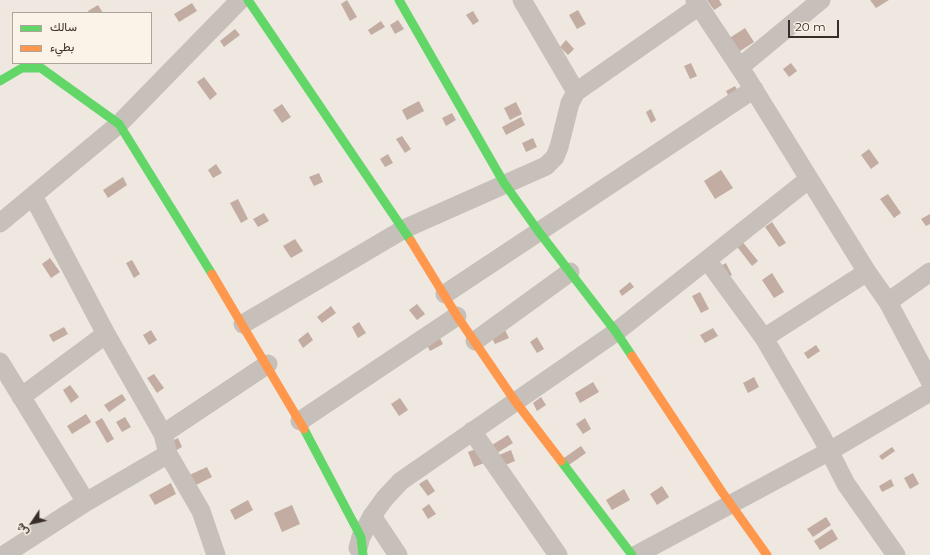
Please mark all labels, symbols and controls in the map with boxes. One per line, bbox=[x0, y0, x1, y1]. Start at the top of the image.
legend bbox=[12, 12, 152, 64]
scale bar bbox=[790, 12, 841, 38]
text: سالك bbox=[50, 19, 77, 34]
text: 20 m bbox=[795, 19, 826, 34]
text: بطيء bbox=[50, 39, 74, 54]
north arrow bbox=[12, 503, 52, 543]
text: ش bbox=[13, 520, 32, 539]

